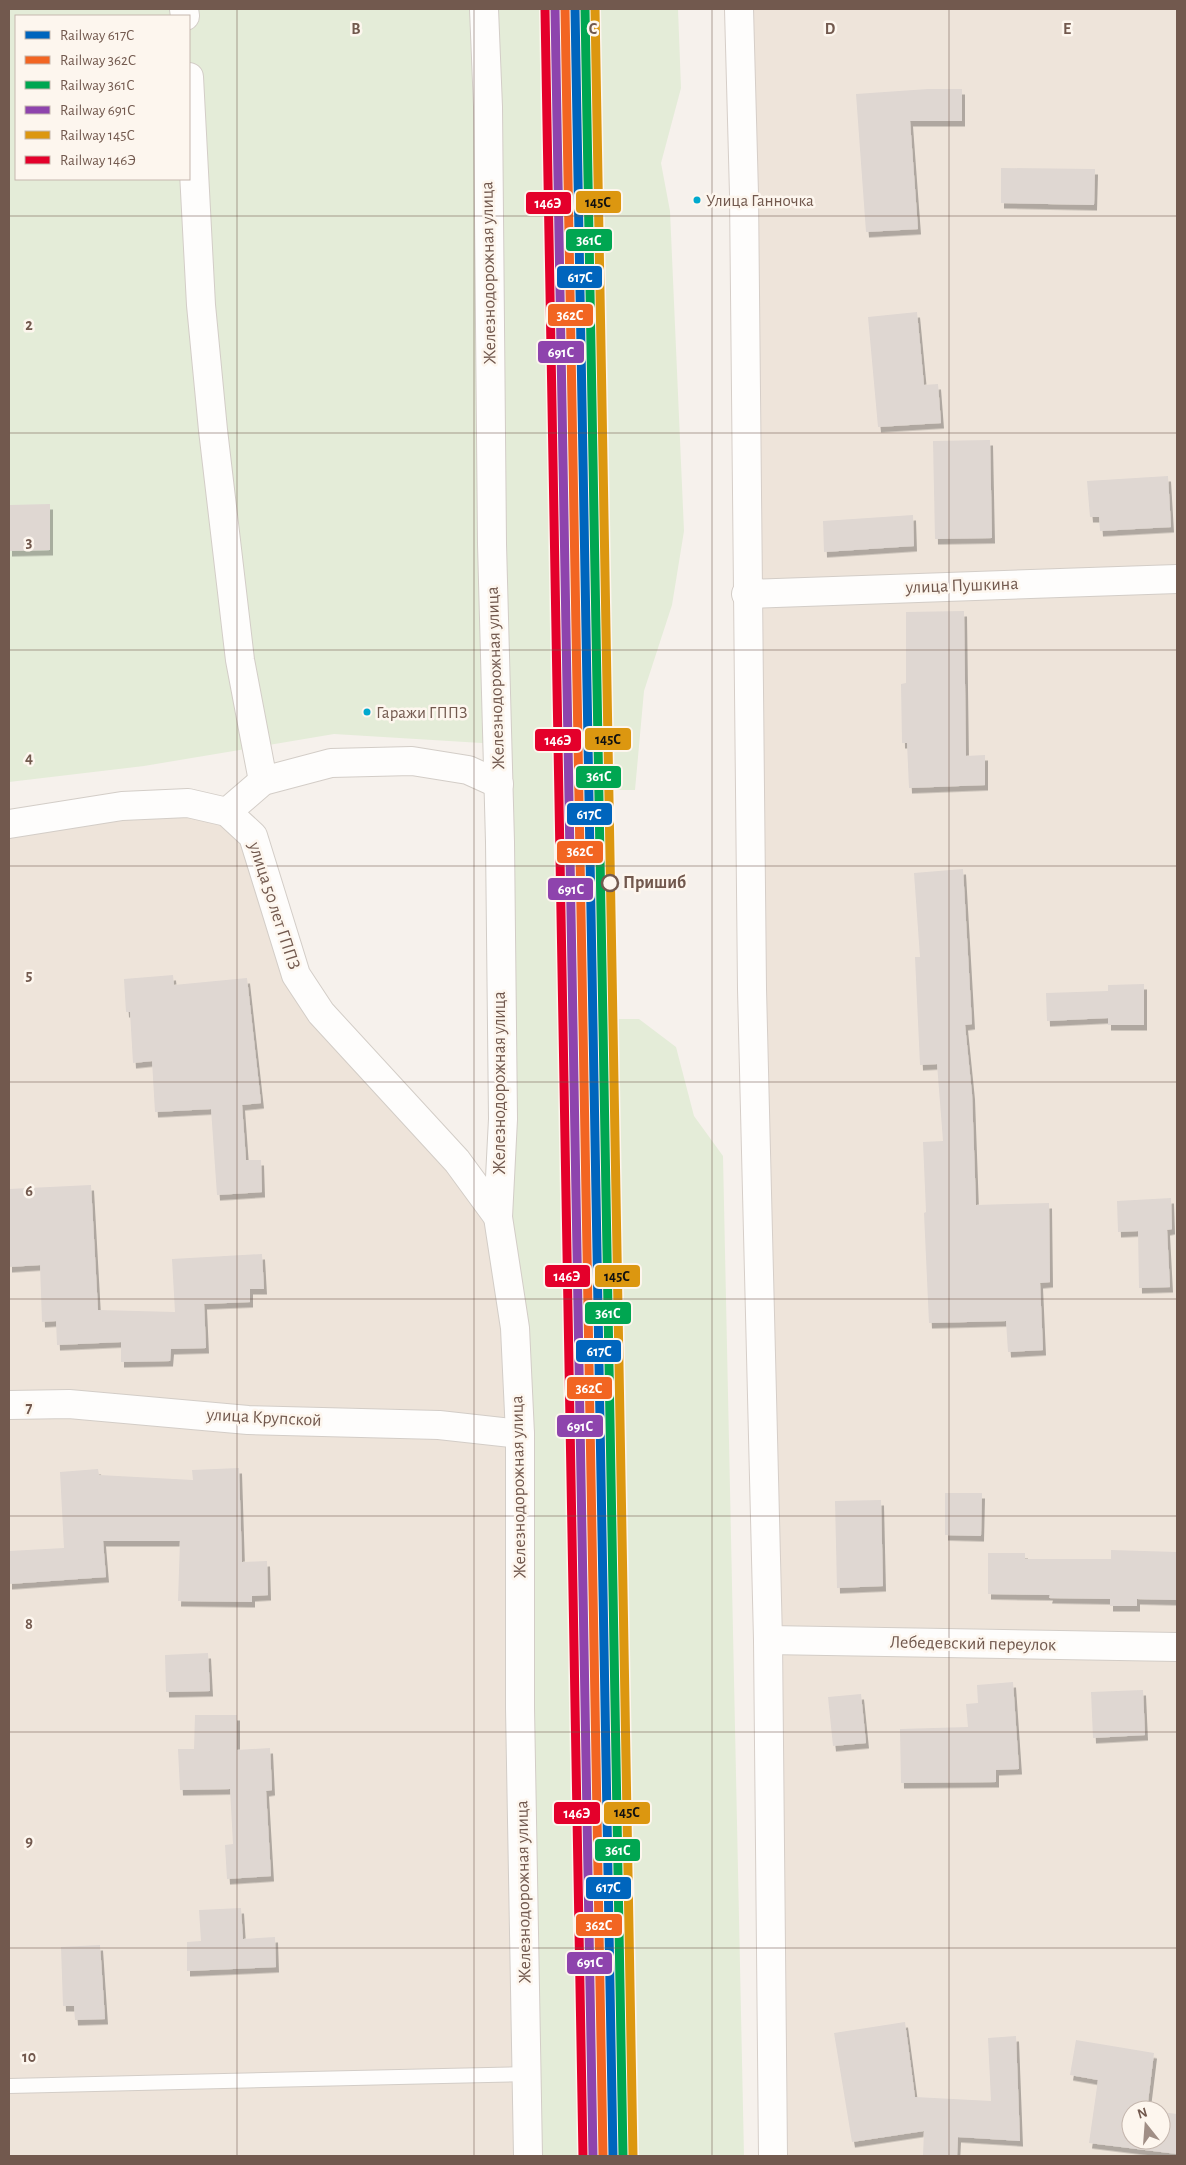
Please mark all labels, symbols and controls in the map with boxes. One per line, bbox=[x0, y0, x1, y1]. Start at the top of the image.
legend bbox=[15, 15, 190, 180]
text: B bbox=[351, 21, 361, 37]
text: C bbox=[589, 21, 598, 37]
text: D bbox=[825, 21, 836, 37]
text: E bbox=[1063, 21, 1071, 37]
text: Railway 617C bbox=[60, 28, 134, 43]
text: Railway 362С bbox=[60, 53, 136, 68]
text: Railway 361С bbox=[60, 78, 135, 93]
text: Railway 691С bbox=[60, 103, 135, 118]
text: Railway 145С bbox=[60, 128, 135, 143]
text: Railway 146Э bbox=[60, 153, 136, 168]
street label: Железнодорожная улица bbox=[478, 181, 500, 365]
line badge: 145С bbox=[575, 190, 622, 214]
line badge: 146Э bbox=[525, 191, 572, 215]
place label: Улица Ганночка bbox=[706, 192, 814, 209]
marker: Улица Ганночка bbox=[692, 195, 702, 205]
text: 145С bbox=[585, 196, 611, 210]
text: 146Э bbox=[535, 197, 561, 211]
line badge: 361С bbox=[565, 228, 613, 252]
text: 361С bbox=[576, 234, 602, 248]
line badge: 617C bbox=[556, 265, 603, 289]
text: 617C bbox=[567, 271, 593, 285]
line badge: 362С bbox=[547, 303, 594, 327]
text: 362С bbox=[556, 309, 584, 323]
text: 2 bbox=[25, 317, 33, 333]
line badge: 691С bbox=[537, 340, 585, 364]
text: 691С bbox=[548, 346, 574, 360]
text: 3 bbox=[26, 534, 33, 550]
street label: улица Пушкина bbox=[904, 575, 1019, 597]
street label: Железнодорожная улица bbox=[484, 586, 508, 770]
place label: Гаражи ГППЗ bbox=[376, 704, 468, 721]
marker: Гаражи ГППЗ bbox=[362, 707, 372, 717]
line badge: 145С bbox=[584, 727, 632, 751]
line badge: 146Э bbox=[534, 728, 582, 752]
text: 145С bbox=[595, 733, 621, 747]
text: 146Э bbox=[545, 734, 571, 748]
text: 4 bbox=[25, 750, 33, 766]
line badge: 361С bbox=[575, 765, 622, 789]
text: 361С bbox=[586, 770, 612, 784]
line badge: 617C bbox=[566, 802, 613, 826]
text: 617C bbox=[576, 808, 602, 822]
street label: улица 50 лет ГППЗ bbox=[245, 839, 303, 972]
line badge: 362С bbox=[556, 840, 604, 864]
text: 362С bbox=[566, 845, 594, 859]
marker: Пришиб bbox=[601, 874, 619, 892]
place label: Пришиб bbox=[623, 874, 686, 892]
line badge: 691С bbox=[547, 877, 594, 901]
text: 691С bbox=[558, 883, 584, 897]
text: 5 bbox=[26, 967, 33, 983]
street label: Железнодорожная улица bbox=[491, 991, 509, 1175]
text: 6 bbox=[25, 1183, 33, 1199]
line badge: 146Э bbox=[544, 1264, 591, 1288]
line badge: 145С bbox=[594, 1264, 641, 1288]
text: 146Э bbox=[554, 1270, 580, 1284]
text: 145С bbox=[604, 1270, 630, 1284]
line badge: 361С bbox=[584, 1301, 632, 1325]
text: 361С bbox=[595, 1307, 621, 1321]
line badge: 617C bbox=[575, 1339, 622, 1363]
text: 617C bbox=[586, 1345, 612, 1359]
line badge: 362С bbox=[566, 1376, 613, 1400]
text: 362С bbox=[575, 1382, 603, 1396]
street label: Железнодорожная улица bbox=[508, 1395, 530, 1579]
text: 7 bbox=[26, 1400, 33, 1416]
street label: улица Крупской bbox=[205, 1406, 322, 1430]
line badge: 691С bbox=[556, 1414, 604, 1438]
text: 691С bbox=[567, 1420, 593, 1434]
text: 8 bbox=[25, 1616, 33, 1632]
street label: Лебедевский переулок bbox=[890, 1633, 1057, 1654]
street label: Железнодорожная улица bbox=[513, 1800, 535, 1984]
line badge: 146Э bbox=[553, 1801, 601, 1825]
line badge: 145С bbox=[603, 1801, 651, 1825]
text: 145С bbox=[614, 1806, 640, 1820]
text: 146Э bbox=[564, 1807, 590, 1821]
text: 9 bbox=[25, 1833, 33, 1849]
line badge: 361С bbox=[594, 1838, 641, 1862]
text: 361С bbox=[605, 1844, 631, 1858]
line badge: 617C bbox=[585, 1876, 632, 1900]
text: 617C bbox=[595, 1881, 621, 1895]
line badge: 362С bbox=[575, 1913, 623, 1937]
text: 362С bbox=[585, 1919, 613, 1933]
line badge: 691С bbox=[566, 1951, 613, 1975]
text: 691С bbox=[577, 1956, 603, 1970]
text: 10 bbox=[22, 2049, 36, 2065]
north arrow bbox=[1121, 2100, 1171, 2150]
text: N bbox=[1136, 2105, 1149, 2122]

